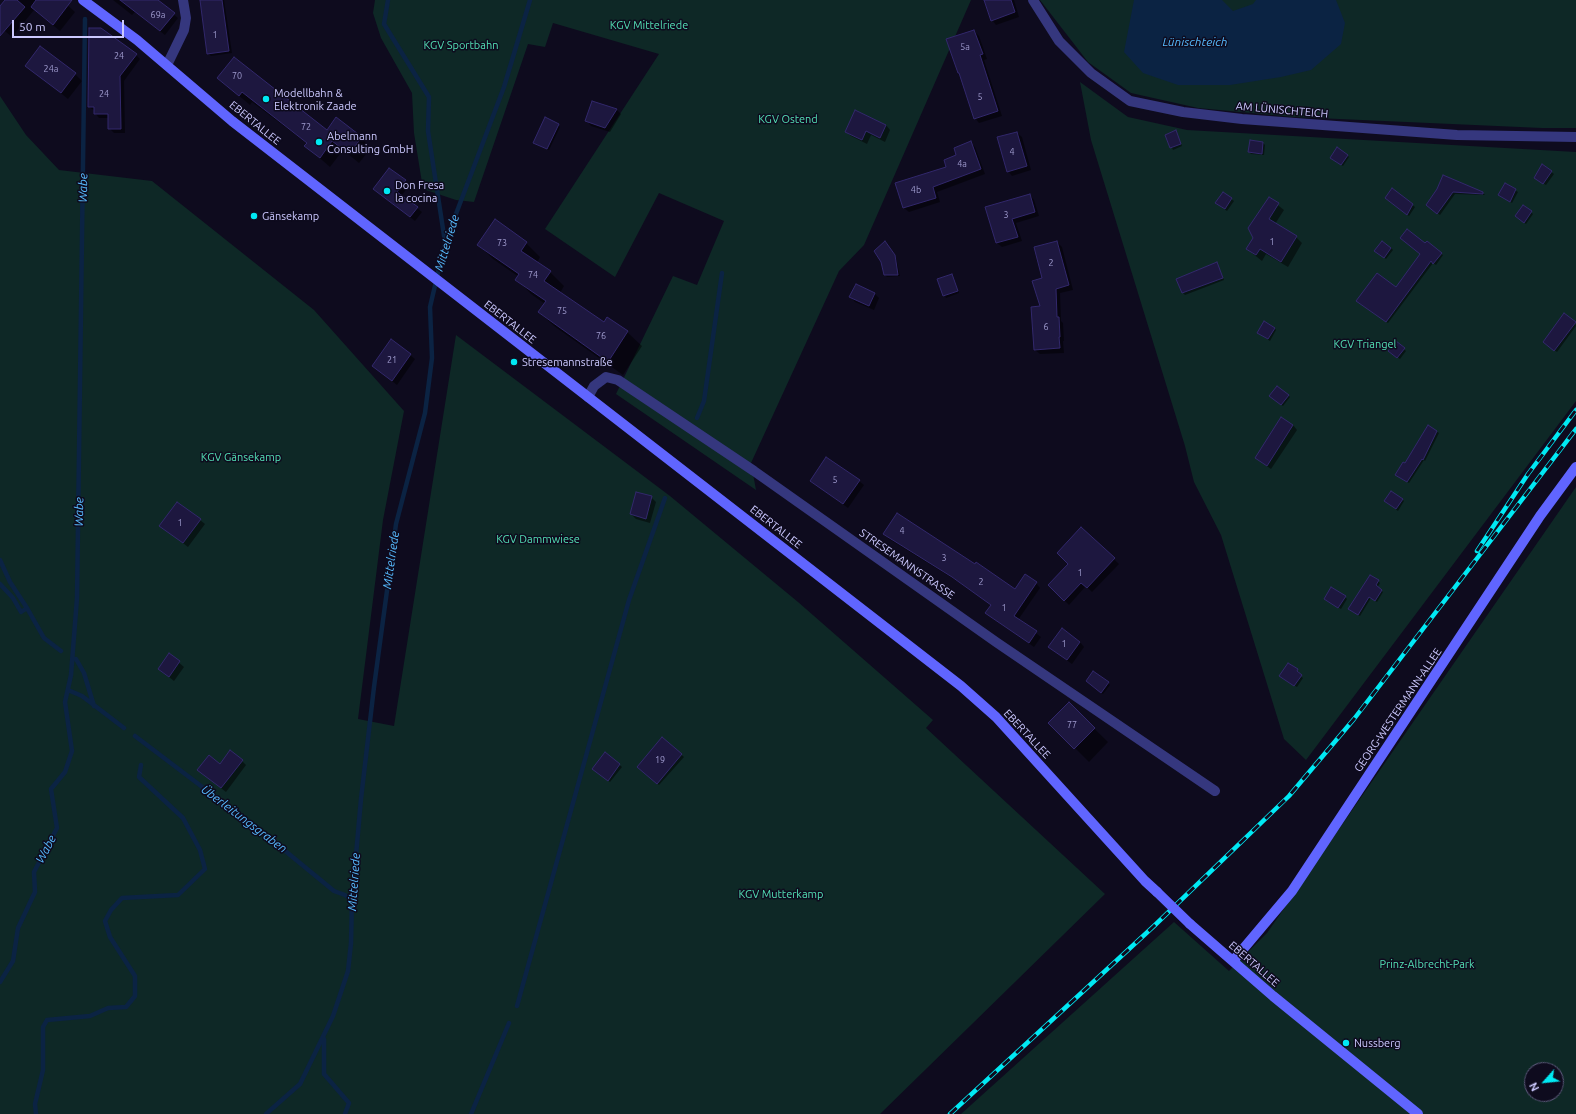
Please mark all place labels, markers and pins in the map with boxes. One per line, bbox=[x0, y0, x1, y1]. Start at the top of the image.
place label: Modellbahn & Elektronik Zaade bbox=[274, 86, 357, 112]
marker: Modellbahn & Elektronik Zaade bbox=[261, 94, 271, 104]
place label: Abelmann Consulting GmbH bbox=[327, 129, 413, 155]
marker: Abelmann Consulting GmbH bbox=[314, 137, 324, 147]
place label: Don Fresa la cocina bbox=[395, 178, 444, 204]
marker: Don Fresa la cocina bbox=[382, 186, 392, 196]
place label: Gänsekamp bbox=[262, 209, 319, 223]
marker: Gänsekamp bbox=[249, 211, 259, 221]
place label: Stresemannstraße bbox=[522, 355, 612, 369]
marker: Stresemannstraße bbox=[509, 357, 519, 367]
place label: Nussberg bbox=[1354, 1036, 1401, 1050]
marker: Nussberg bbox=[1341, 1038, 1351, 1048]

